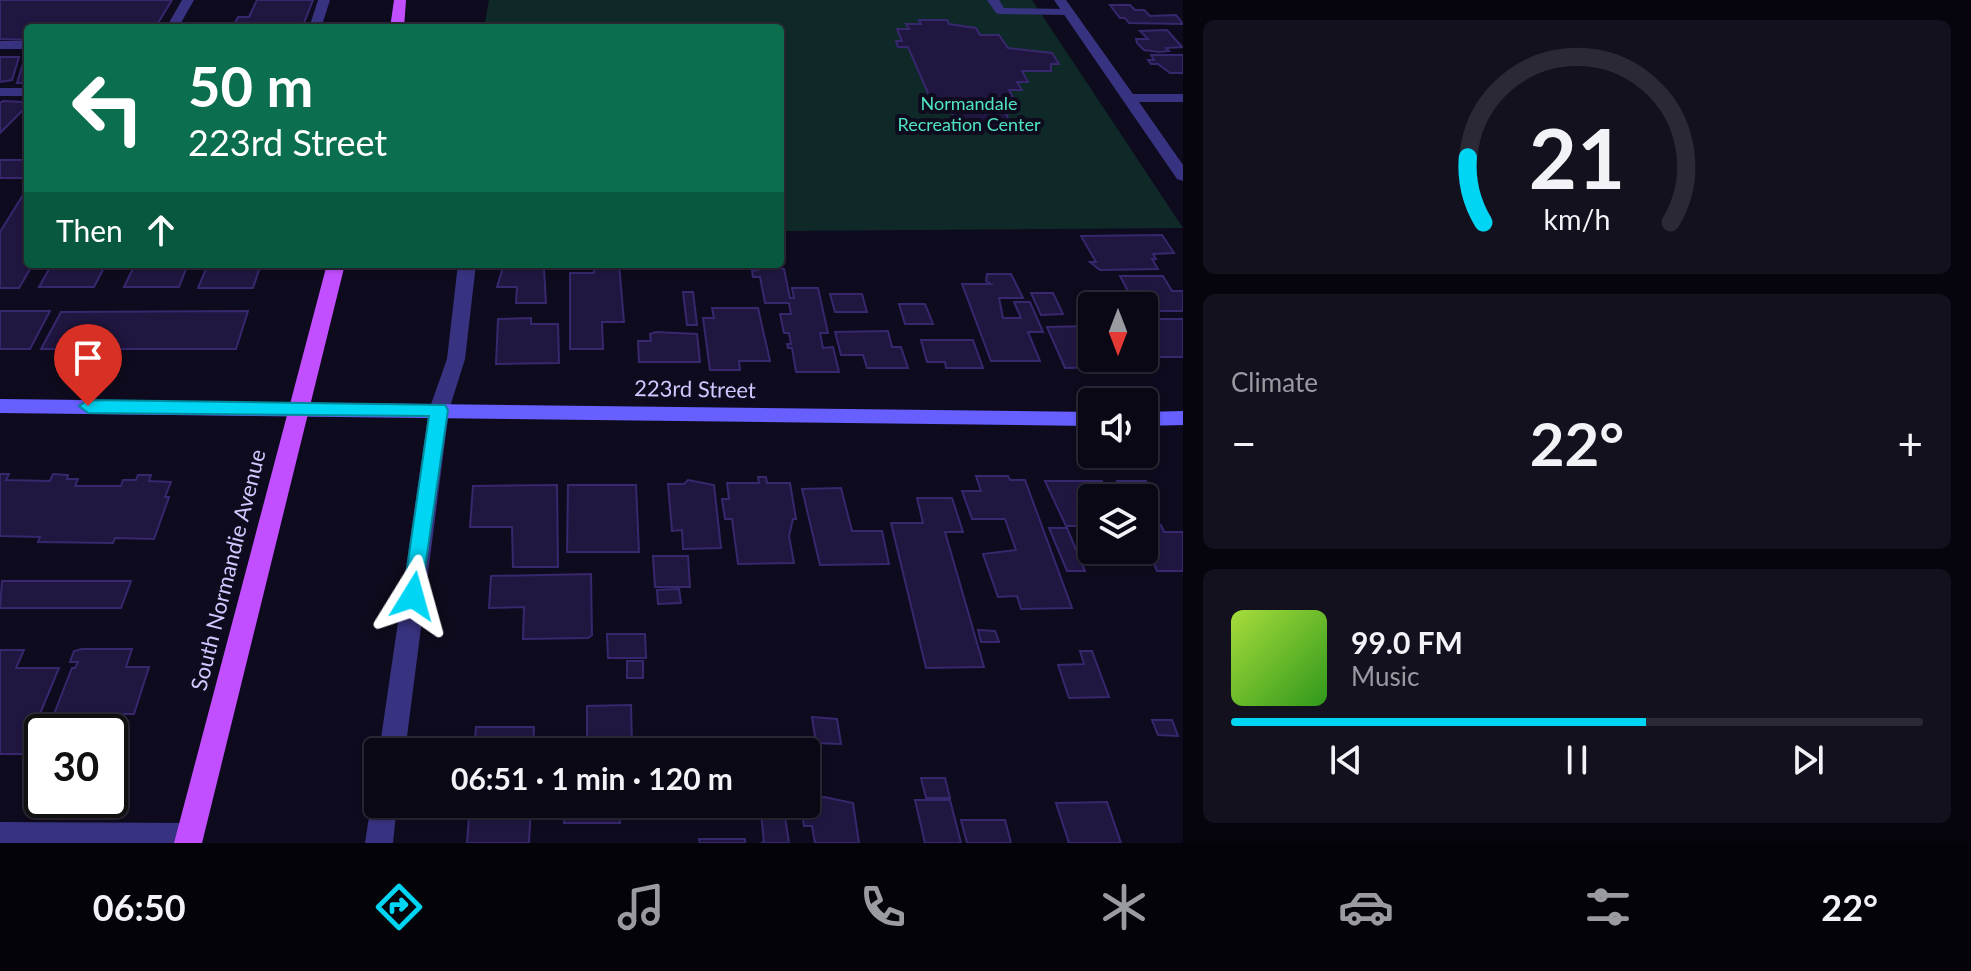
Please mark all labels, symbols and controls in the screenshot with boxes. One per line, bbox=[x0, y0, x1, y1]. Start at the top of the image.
text: 50 m bbox=[188, 52, 313, 119]
icon: left bbox=[56, 56, 160, 160]
park label: Normandale Recreation Center bbox=[898, 92, 1041, 135]
text: 21 bbox=[1529, 107, 1625, 207]
text: 223rd Street bbox=[188, 120, 387, 164]
text: km/h bbox=[1544, 202, 1610, 236]
icon: ahead bbox=[139, 208, 183, 252]
text: Then bbox=[56, 212, 123, 248]
north arrow bbox=[1078, 292, 1158, 372]
map controls bbox=[1078, 292, 1158, 564]
pin bbox=[54, 324, 122, 406]
icon: arrive bbox=[66, 336, 110, 380]
text: Climate bbox=[1231, 366, 1318, 398]
street label: 223rd Street bbox=[634, 374, 756, 403]
button: sound bbox=[1078, 388, 1158, 468]
text: 22° bbox=[1530, 407, 1624, 479]
text: − bbox=[1231, 417, 1257, 469]
text: + bbox=[1897, 417, 1923, 469]
street label: South Normandie Avenue bbox=[184, 446, 271, 693]
button: layers bbox=[1078, 484, 1158, 564]
position arrow bbox=[371, 554, 455, 638]
text: 99.0 FM bbox=[1351, 624, 1463, 660]
text: Music bbox=[1351, 660, 1419, 692]
speed limit sign: 30 bbox=[24, 714, 128, 818]
icon: previous bbox=[1324, 738, 1368, 782]
icon: pause bbox=[1555, 738, 1599, 782]
icon: next bbox=[1786, 738, 1830, 782]
text: 06:51 · 1 min · 120 m bbox=[451, 760, 733, 796]
icon: directions bbox=[371, 879, 427, 935]
icon: music bbox=[613, 879, 669, 935]
icon: phone bbox=[855, 879, 911, 935]
icon: climate bbox=[1096, 879, 1152, 935]
icon: car bbox=[1338, 879, 1394, 935]
icon: filters bbox=[1580, 879, 1636, 935]
text: 06:50 bbox=[93, 885, 186, 929]
text: 22° bbox=[1821, 885, 1878, 929]

